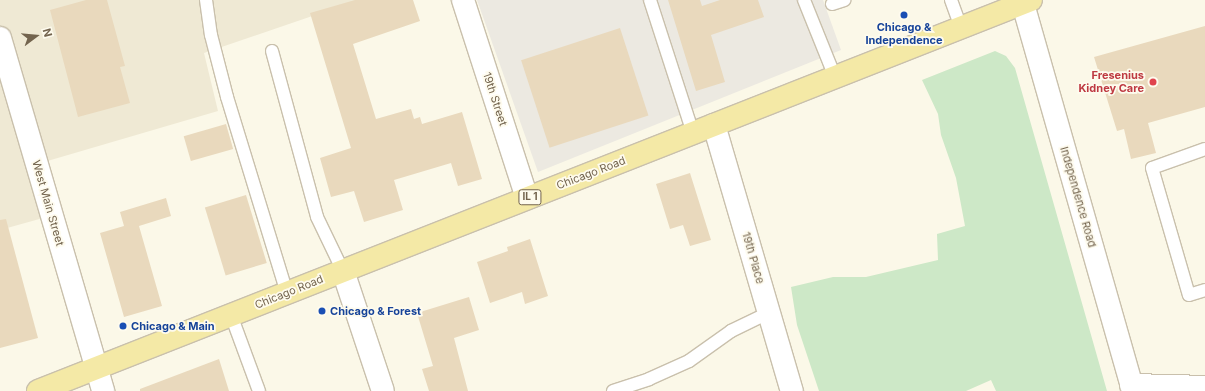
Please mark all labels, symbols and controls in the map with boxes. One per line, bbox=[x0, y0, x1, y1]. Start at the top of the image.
marker: Chicago & Independence bbox=[899, 10, 909, 20]
north arrow bbox=[16, 16, 56, 56]
place label: Chicago & Independence bbox=[865, 21, 943, 47]
text: N bbox=[40, 27, 55, 39]
place label: Fresenius Kidney Care bbox=[1078, 69, 1144, 95]
street label: 19th Street bbox=[480, 70, 510, 128]
marker: Fresenius Kidney Care bbox=[1147, 76, 1159, 88]
street label: Independence Road bbox=[1057, 145, 1099, 249]
street label: Chicago Road bbox=[555, 154, 627, 192]
street label: West Main Street bbox=[29, 159, 67, 247]
road number: IL 1 bbox=[518, 189, 542, 205]
street label: 19th Place bbox=[739, 231, 767, 285]
street label: Chicago Road bbox=[253, 272, 325, 312]
place label: Chicago & Forest bbox=[330, 304, 421, 318]
marker: Chicago & Forest bbox=[317, 306, 327, 316]
place label: Chicago & Main bbox=[131, 319, 215, 333]
marker: Chicago & Main bbox=[118, 321, 128, 331]

